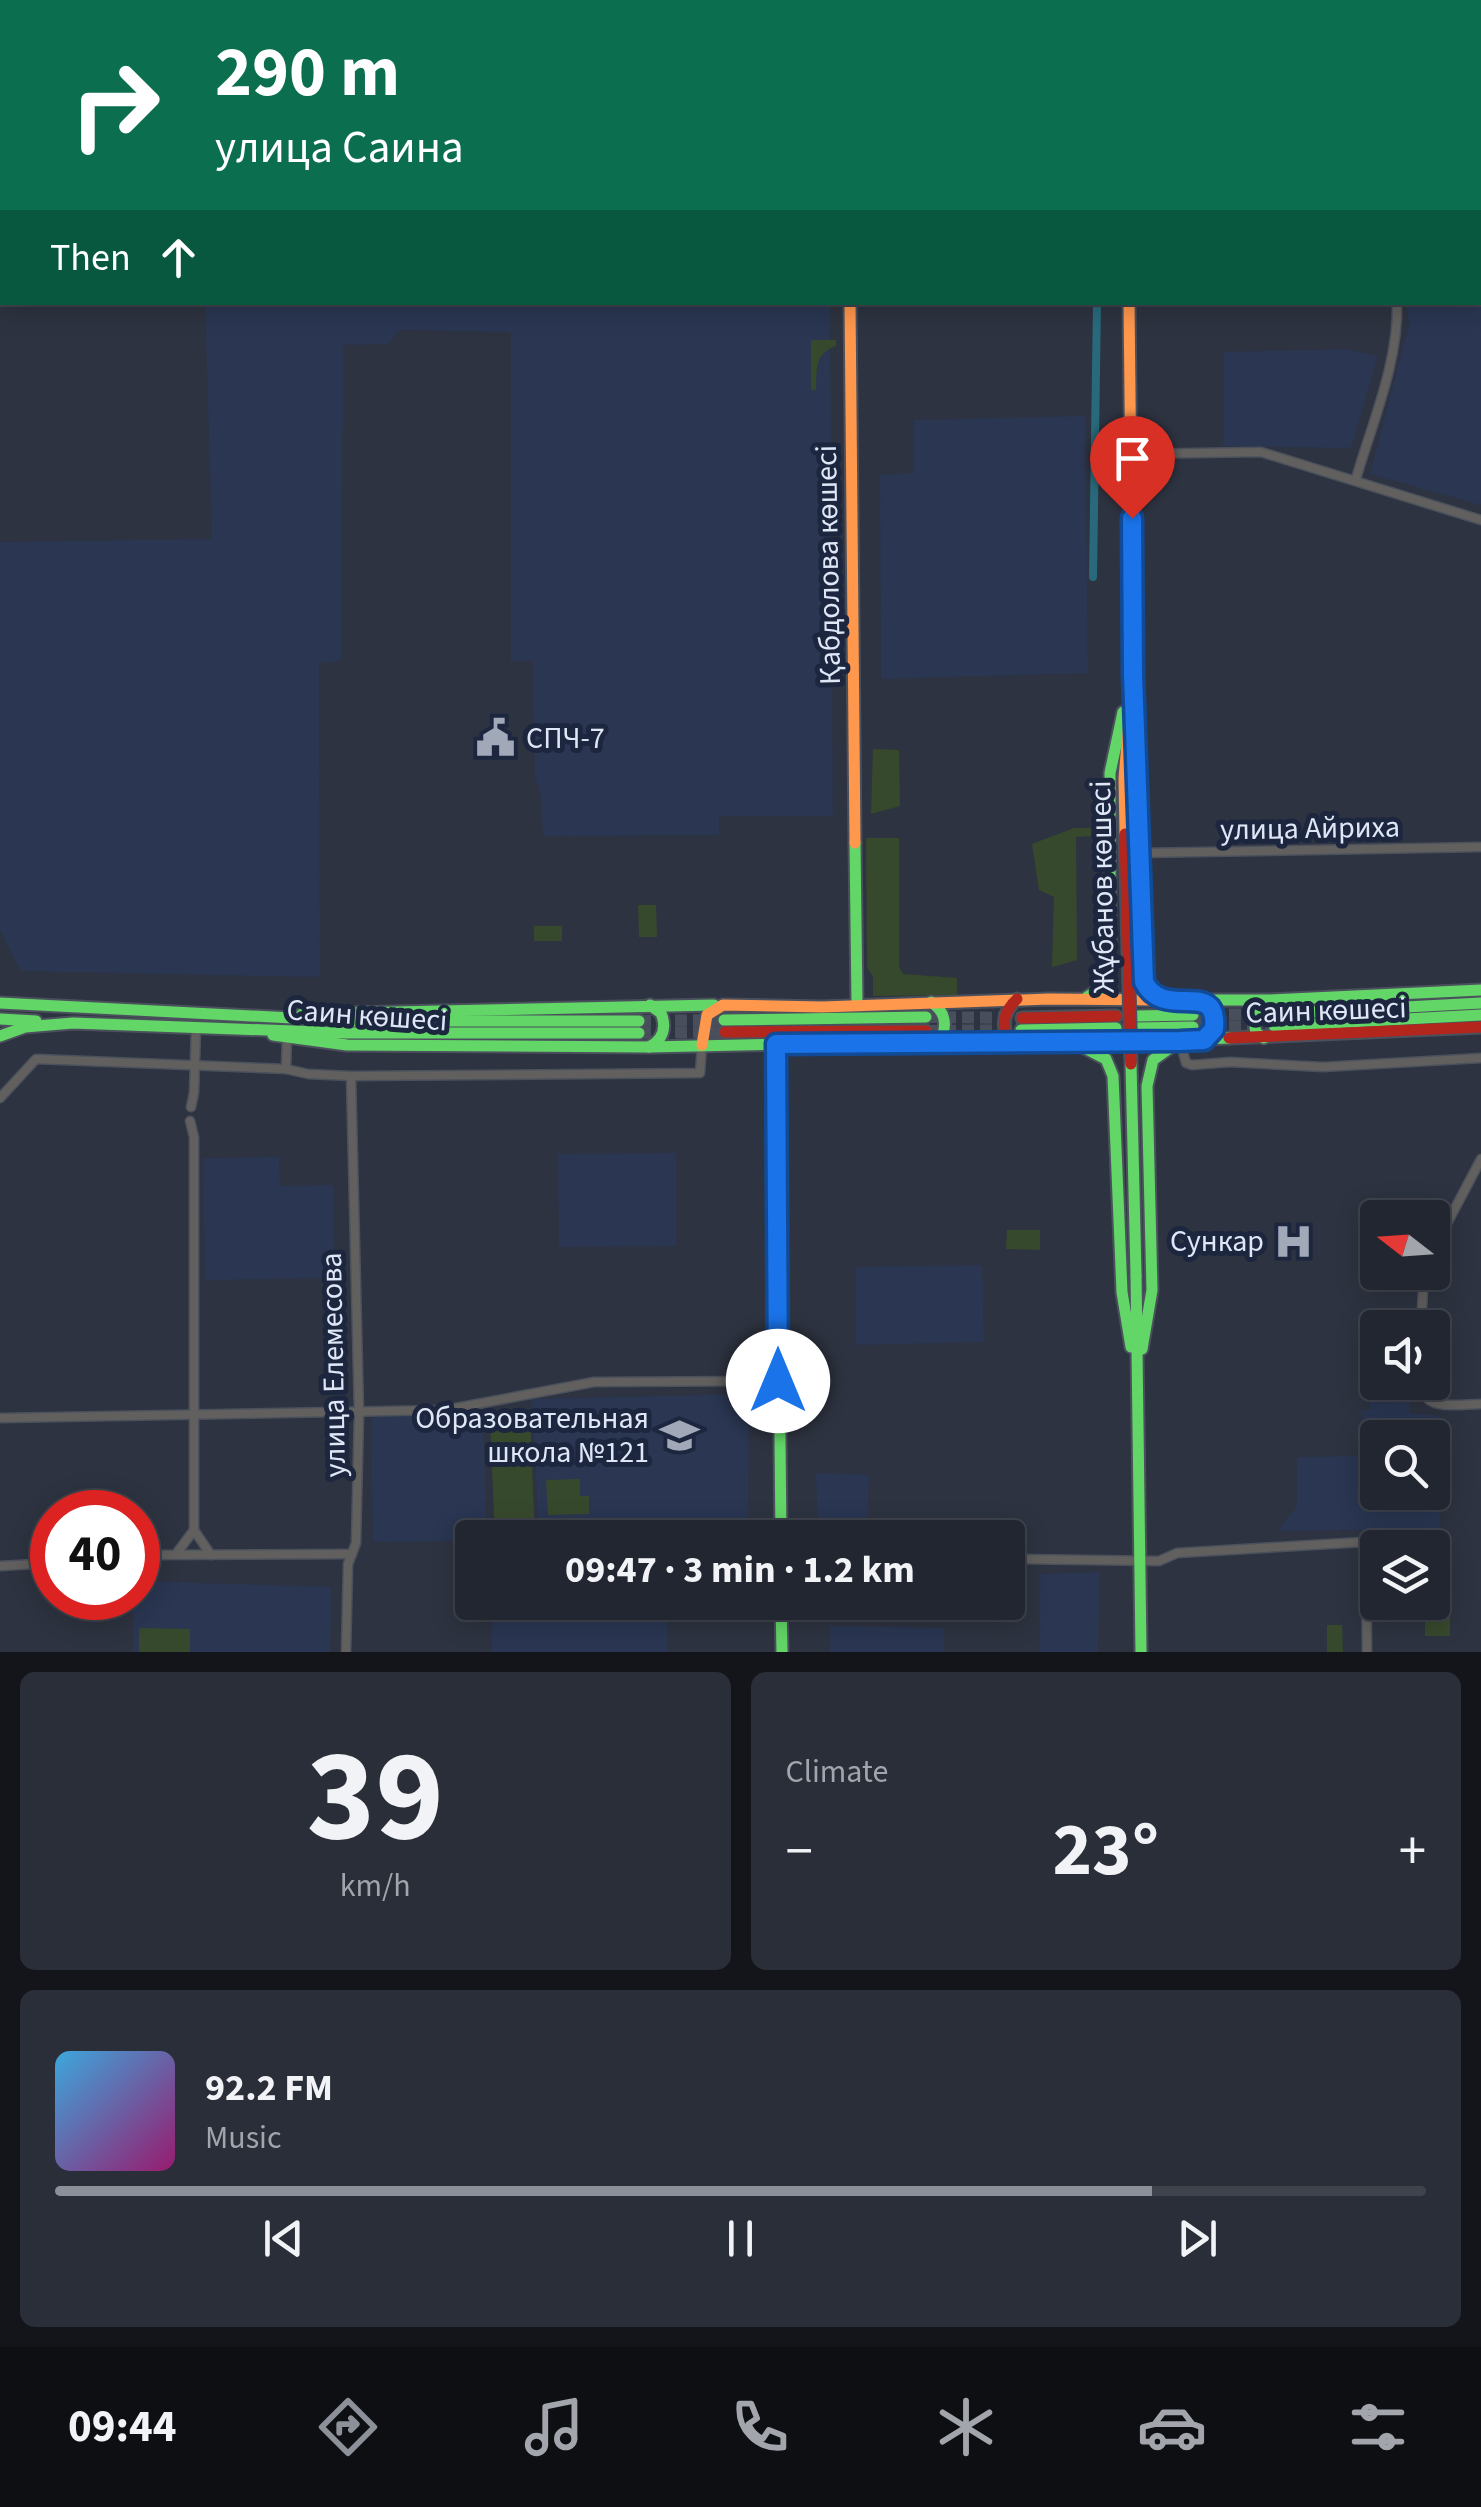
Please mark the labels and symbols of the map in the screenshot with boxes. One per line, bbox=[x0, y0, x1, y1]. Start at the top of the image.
pin bbox=[1090, 416, 1175, 519]
street label: Қабдолова көшесі bbox=[805, 445, 852, 685]
public building icon: СПЧ-7 bbox=[475, 717, 517, 759]
place label: СПЧ-7 bbox=[526, 717, 605, 760]
street label: Жұбанов көшесі bbox=[1079, 780, 1126, 994]
street label: улица Айриха bbox=[1220, 805, 1400, 852]
street label: Саин көшесі bbox=[1245, 986, 1407, 1035]
street label: Саин көшесі bbox=[285, 988, 449, 1043]
north arrow bbox=[1360, 1200, 1450, 1290]
place label: Сункар bbox=[1170, 1220, 1264, 1263]
hospital icon: Сункар bbox=[1273, 1220, 1315, 1262]
street label: улица Елемесова bbox=[310, 1252, 357, 1478]
position arrow bbox=[726, 1329, 830, 1433]
place label: Образовательная школа №121 bbox=[415, 1397, 649, 1474]
school or university icon: Образовательная школа №121 bbox=[658, 1414, 700, 1456]
speed limit sign: 40 bbox=[30, 1490, 160, 1620]

